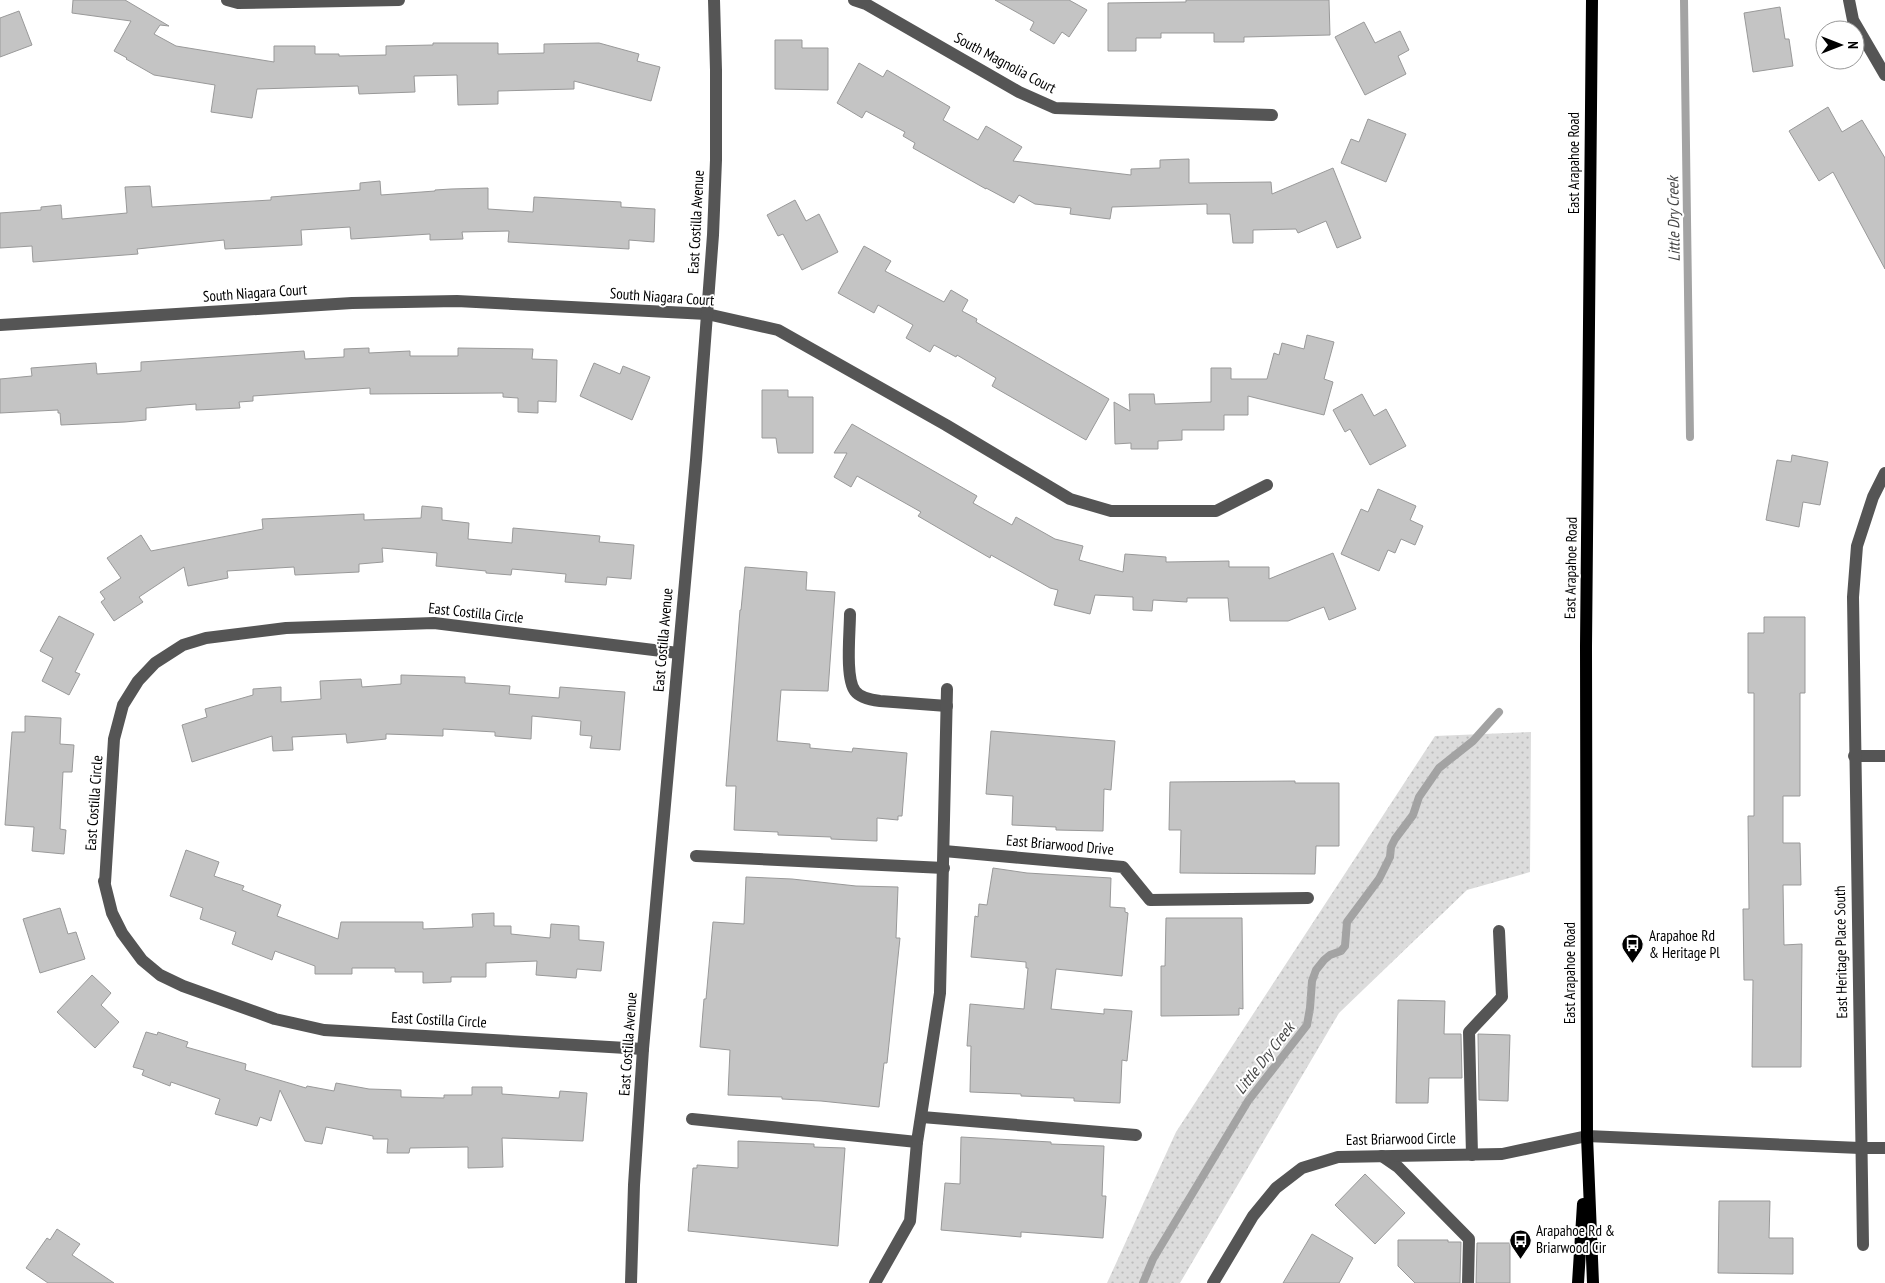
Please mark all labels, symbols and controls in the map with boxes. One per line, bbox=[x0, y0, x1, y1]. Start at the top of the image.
north arrow bbox=[1815, 20, 1865, 70]
street label: South Magnolia Court bbox=[951, 28, 1059, 97]
text: N bbox=[1844, 41, 1862, 49]
street label: East Arapahoe Road bbox=[1564, 112, 1583, 214]
street label: East Costilla Avenue bbox=[683, 170, 708, 274]
water label: Little Dry Creek bbox=[1662, 174, 1684, 262]
street label: South Niagara Court bbox=[202, 279, 308, 306]
street label: South Niagara Court bbox=[609, 283, 715, 310]
street label: East Arapahoe Road bbox=[1560, 517, 1581, 619]
street label: East Costilla Avenue bbox=[649, 587, 676, 693]
street label: East Costilla Circle bbox=[428, 598, 525, 627]
street label: East Costilla Circle bbox=[81, 755, 106, 851]
street label: East Briarwood Drive bbox=[1005, 830, 1115, 859]
street label: East Heritage Place South bbox=[1830, 885, 1851, 1019]
street label: East Arapahoe Road bbox=[1560, 922, 1579, 1024]
place label: Arapahoe Rd & Heritage Pl bbox=[1649, 926, 1720, 962]
bus stop icon: Arapahoe Rd & Heritage Pl bbox=[1621, 933, 1645, 964]
street label: East Costilla Avenue bbox=[614, 991, 641, 1096]
street label: East Costilla Circle bbox=[391, 1008, 487, 1031]
water label: Little Dry Creek bbox=[1230, 1017, 1299, 1098]
street label: East Briarwood Circle bbox=[1346, 1128, 1456, 1149]
place label: Arapahoe Rd & Briarwood Cir bbox=[1536, 1221, 1615, 1257]
bus stop icon: Arapahoe Rd & Briarwood Cir bbox=[1508, 1228, 1532, 1259]

